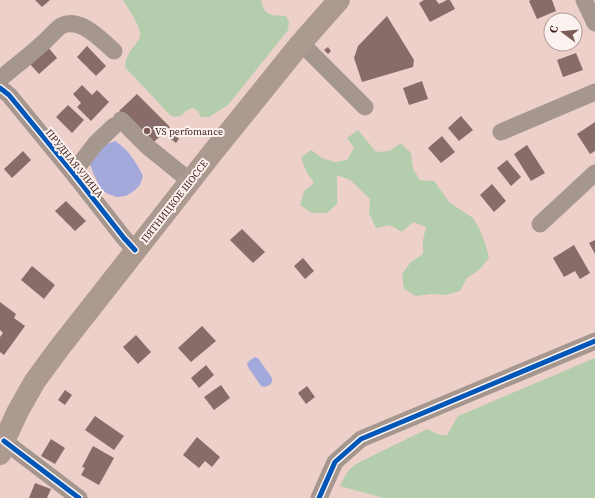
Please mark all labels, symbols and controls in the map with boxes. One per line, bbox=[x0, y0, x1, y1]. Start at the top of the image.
north arrow bbox=[543, 12, 583, 52]
text: С bbox=[546, 24, 562, 35]
place label: VS perfomance bbox=[155, 125, 223, 138]
street label: ПРУДНАЯ УЛИЦА bbox=[43, 126, 107, 201]
marker: VS perfomance bbox=[142, 126, 152, 136]
street label: ПЯТНИЦКОЕ ШОССЕ bbox=[138, 157, 211, 245]

